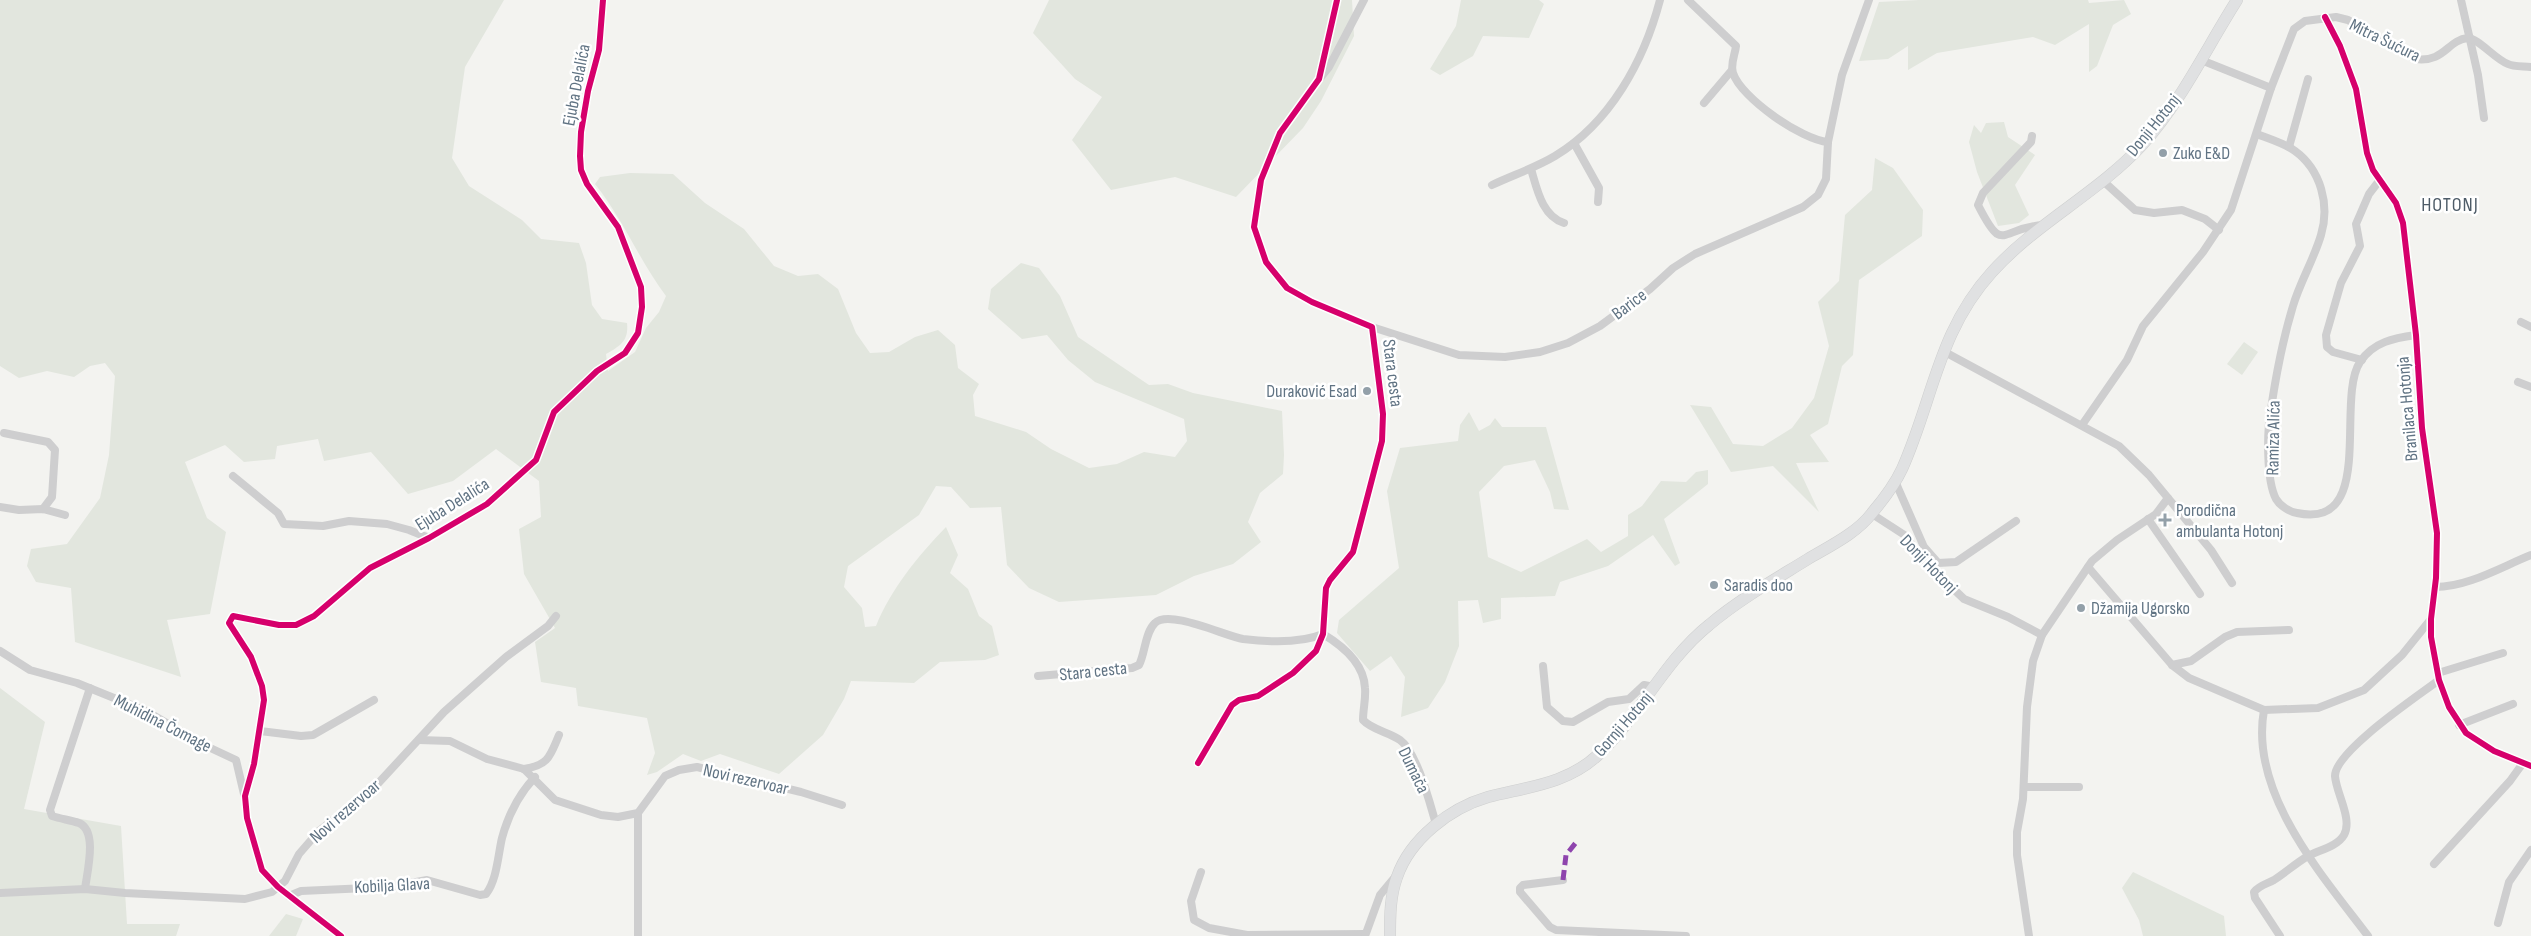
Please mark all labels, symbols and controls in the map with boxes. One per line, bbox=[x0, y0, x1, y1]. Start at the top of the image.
street label: Mitra Šućura bbox=[2346, 14, 2424, 67]
street label: Ejuba Delalića bbox=[558, 42, 595, 128]
street label: Donji Hotonj bbox=[2122, 90, 2185, 161]
place label: Zuko E&D bbox=[2173, 143, 2230, 164]
marker: Zuko E&D bbox=[2157, 147, 2169, 159]
district label: HOTONJ bbox=[2421, 193, 2479, 217]
street label: Barice bbox=[1608, 285, 1651, 324]
street label: Stara cesta bbox=[1378, 338, 1407, 408]
street label: Branilaca Hotonja bbox=[2392, 356, 2423, 462]
place label: Duraković Esad bbox=[1266, 381, 1357, 402]
marker: Duraković Esad bbox=[1361, 385, 1373, 397]
street label: Ramiza Alića bbox=[2262, 400, 2285, 476]
street label: Ejuba Delalića bbox=[412, 474, 493, 535]
place label: Porodična ambulanta Hotonj bbox=[2176, 500, 2283, 542]
marker: Porodična ambulanta Hotonj bbox=[2158, 513, 2172, 527]
street label: Donji Hotonj bbox=[1895, 530, 1962, 598]
place label: Saradis doo bbox=[1724, 575, 1793, 596]
marker: Saradis doo bbox=[1708, 579, 1720, 591]
place label: Džamija Ugorsko bbox=[2091, 598, 2190, 619]
marker: Džamija Ugorsko bbox=[2075, 602, 2087, 614]
street label: Stara cesta bbox=[1058, 658, 1128, 685]
street label: Gornji Hotonj bbox=[1589, 688, 1657, 761]
street label: Muhidina Čomage bbox=[111, 690, 215, 757]
street label: Dumača bbox=[1393, 744, 1434, 797]
street label: Novi rezervoar bbox=[701, 759, 791, 799]
street label: Novi rezervoar bbox=[306, 775, 385, 848]
street label: Kobilja Glava bbox=[354, 873, 430, 898]

